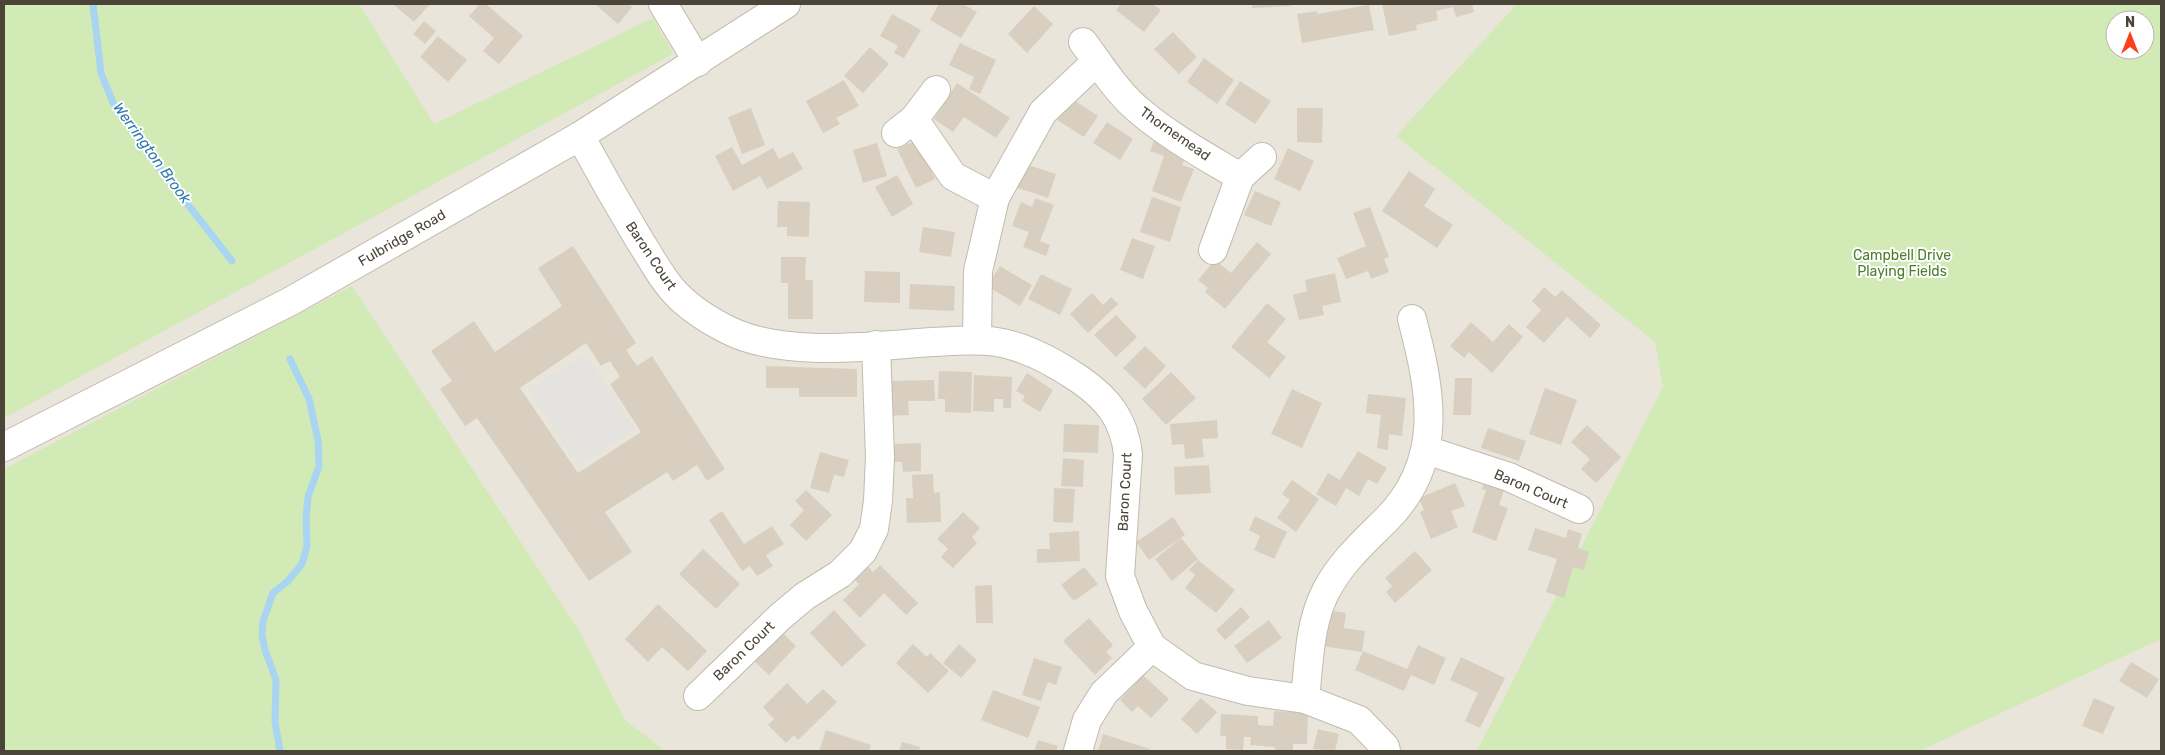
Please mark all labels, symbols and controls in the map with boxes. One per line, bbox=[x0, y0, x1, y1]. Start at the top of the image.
north arrow bbox=[2105, 10, 2155, 60]
text: N bbox=[2125, 14, 2135, 31]
water label: Werrington Brook bbox=[109, 99, 195, 207]
street label: Thornemead bbox=[1136, 103, 1214, 165]
street label: Fulbridge Road bbox=[355, 206, 449, 270]
street label: Baron Court bbox=[622, 219, 680, 294]
park label: Campbell Drive Playing Fields bbox=[1853, 247, 1951, 280]
street label: Baron Court bbox=[1114, 452, 1136, 532]
street label: Baron Court bbox=[1491, 466, 1571, 512]
street label: Baron Court bbox=[710, 617, 779, 684]

